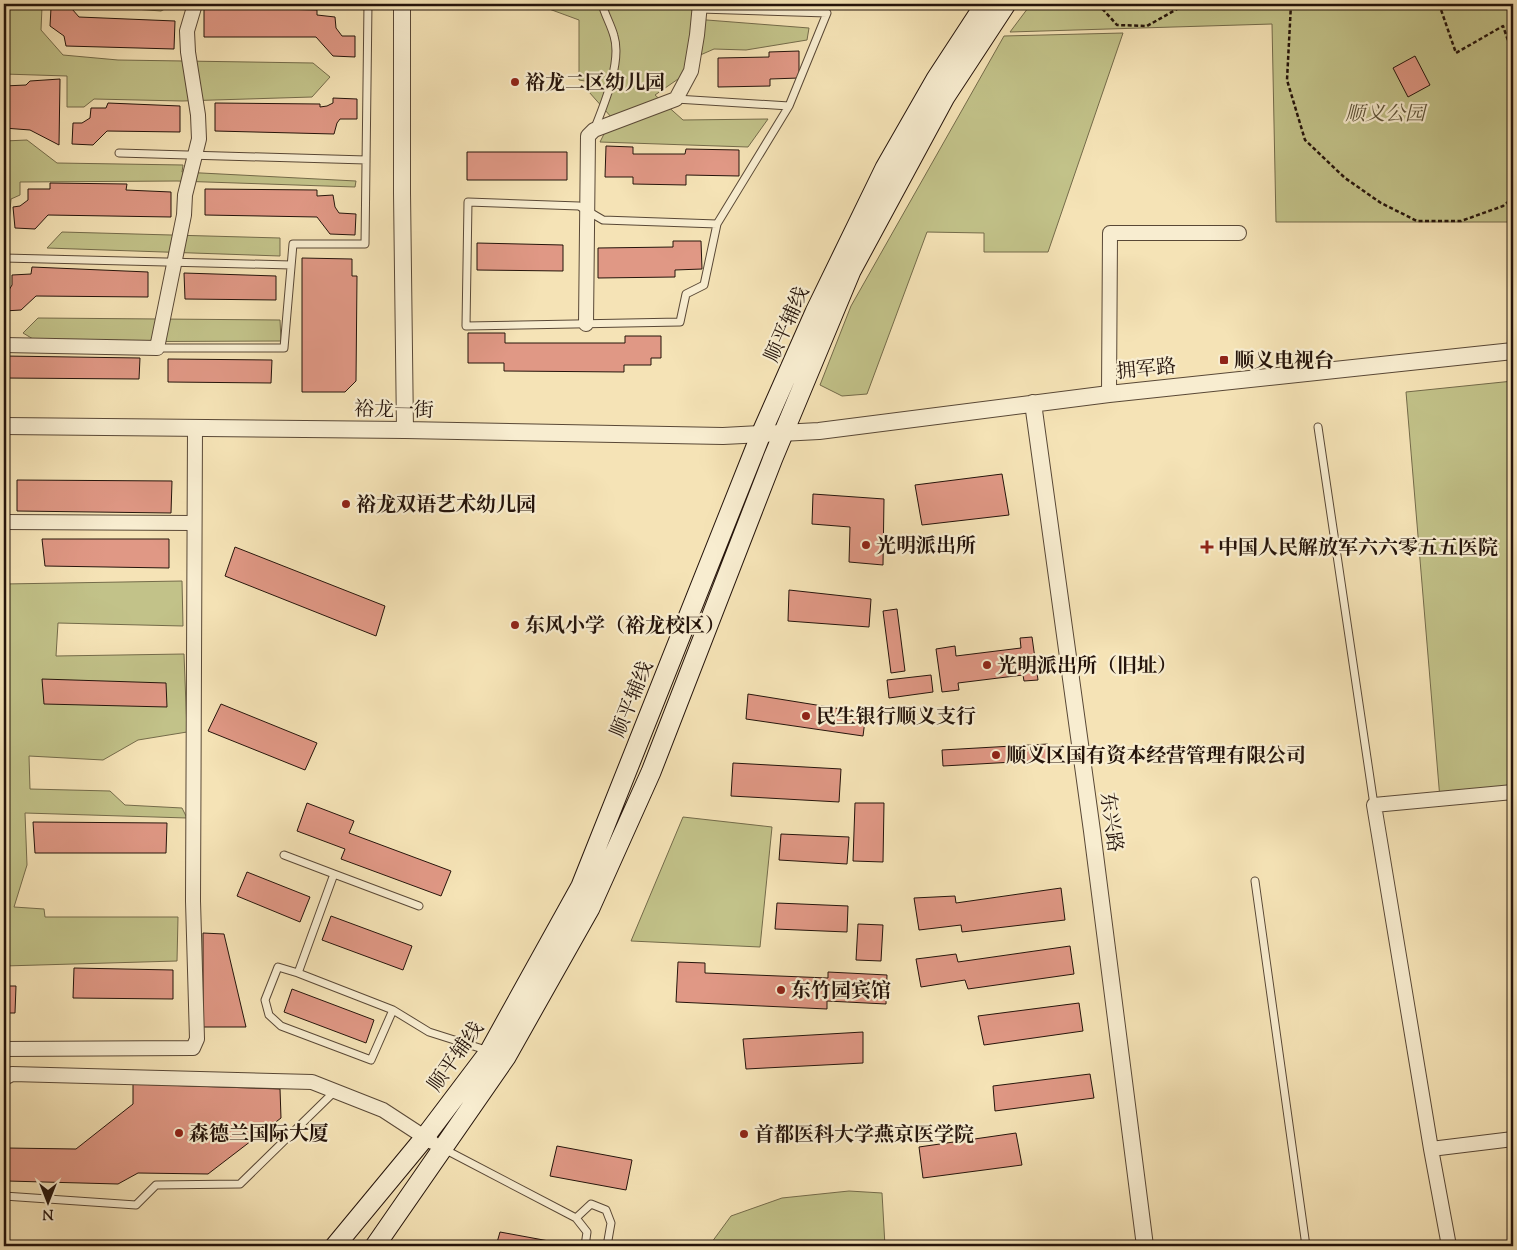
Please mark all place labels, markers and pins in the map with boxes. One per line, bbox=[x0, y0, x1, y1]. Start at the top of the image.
place label: 裕龙二区幼儿园 bbox=[525, 70, 665, 99]
marker: 裕龙二区幼儿园 bbox=[509, 76, 521, 88]
place label: 顺义电视台 bbox=[1234, 348, 1334, 377]
marker: 顺义电视台 bbox=[1218, 354, 1230, 366]
place label: 裕龙双语艺术幼儿园 bbox=[356, 492, 536, 521]
marker: 裕龙双语艺术幼儿园 bbox=[340, 498, 352, 510]
place label: 光明派出所 bbox=[876, 533, 976, 562]
place label: 中国人民解放军六六零五五医院 bbox=[1218, 535, 1498, 564]
marker: 光明派出所 bbox=[860, 539, 872, 551]
marker: 中国人民解放军六六零五五医院 bbox=[1200, 540, 1214, 554]
place label: 东风小学（裕龙校区） bbox=[525, 613, 725, 642]
marker: 东风小学（裕龙校区） bbox=[509, 619, 521, 631]
place label: 光明派出所（旧址） bbox=[997, 653, 1177, 682]
marker: 光明派出所（旧址） bbox=[981, 659, 993, 671]
place label: 民生银行顺义支行 bbox=[816, 704, 976, 733]
marker: 民生银行顺义支行 bbox=[800, 710, 812, 722]
place label: 顺义区国有资本经营管理有限公司 bbox=[1006, 743, 1306, 772]
marker: 顺义区国有资本经营管理有限公司 bbox=[990, 749, 1002, 761]
place label: 东竹园宾馆 bbox=[791, 978, 891, 1007]
marker: 东竹园宾馆 bbox=[775, 984, 787, 996]
place label: 森德兰国际大厦 bbox=[189, 1121, 329, 1150]
place label: 首都医科大学燕京医学院 bbox=[754, 1122, 974, 1151]
marker: 森德兰国际大厦 bbox=[173, 1127, 185, 1139]
marker: 首都医科大学燕京医学院 bbox=[738, 1128, 750, 1140]

